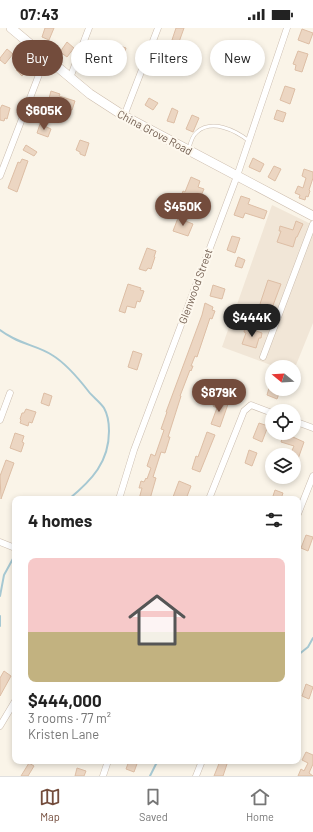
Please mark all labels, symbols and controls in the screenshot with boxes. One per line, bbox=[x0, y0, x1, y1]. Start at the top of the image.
text: 07:43 bbox=[20, 5, 59, 23]
chip: Buy bbox=[12, 40, 63, 76]
chip: Rent bbox=[71, 40, 127, 76]
chip: Filters bbox=[135, 40, 202, 76]
chip: New bbox=[210, 40, 265, 76]
pin: $605K bbox=[16, 97, 72, 131]
text: $605K bbox=[26, 102, 62, 118]
street label: China Grove Road bbox=[115, 107, 195, 157]
pin: $450K bbox=[155, 193, 211, 227]
text: $450K bbox=[164, 198, 202, 214]
street label: Glenwood Street bbox=[175, 247, 215, 325]
pin: $444K bbox=[224, 304, 280, 338]
text: $444K bbox=[232, 309, 272, 325]
north arrow bbox=[265, 360, 301, 396]
map controls bbox=[265, 360, 301, 484]
pin: $879K bbox=[191, 379, 247, 413]
text: $879K bbox=[201, 384, 237, 400]
button: locate bbox=[265, 404, 301, 440]
button: layers bbox=[265, 448, 301, 484]
icon: filters bbox=[263, 509, 285, 531]
text: 4 homes bbox=[28, 510, 92, 530]
icon: home bbox=[121, 584, 193, 656]
text: $444,000 bbox=[28, 690, 102, 710]
text: 3 rooms · 77 m² bbox=[28, 710, 111, 726]
text: Kristen Lane bbox=[28, 726, 99, 742]
tab: Map bbox=[39, 786, 61, 823]
tab: Saved bbox=[139, 786, 168, 823]
tab: Home bbox=[246, 786, 274, 823]

